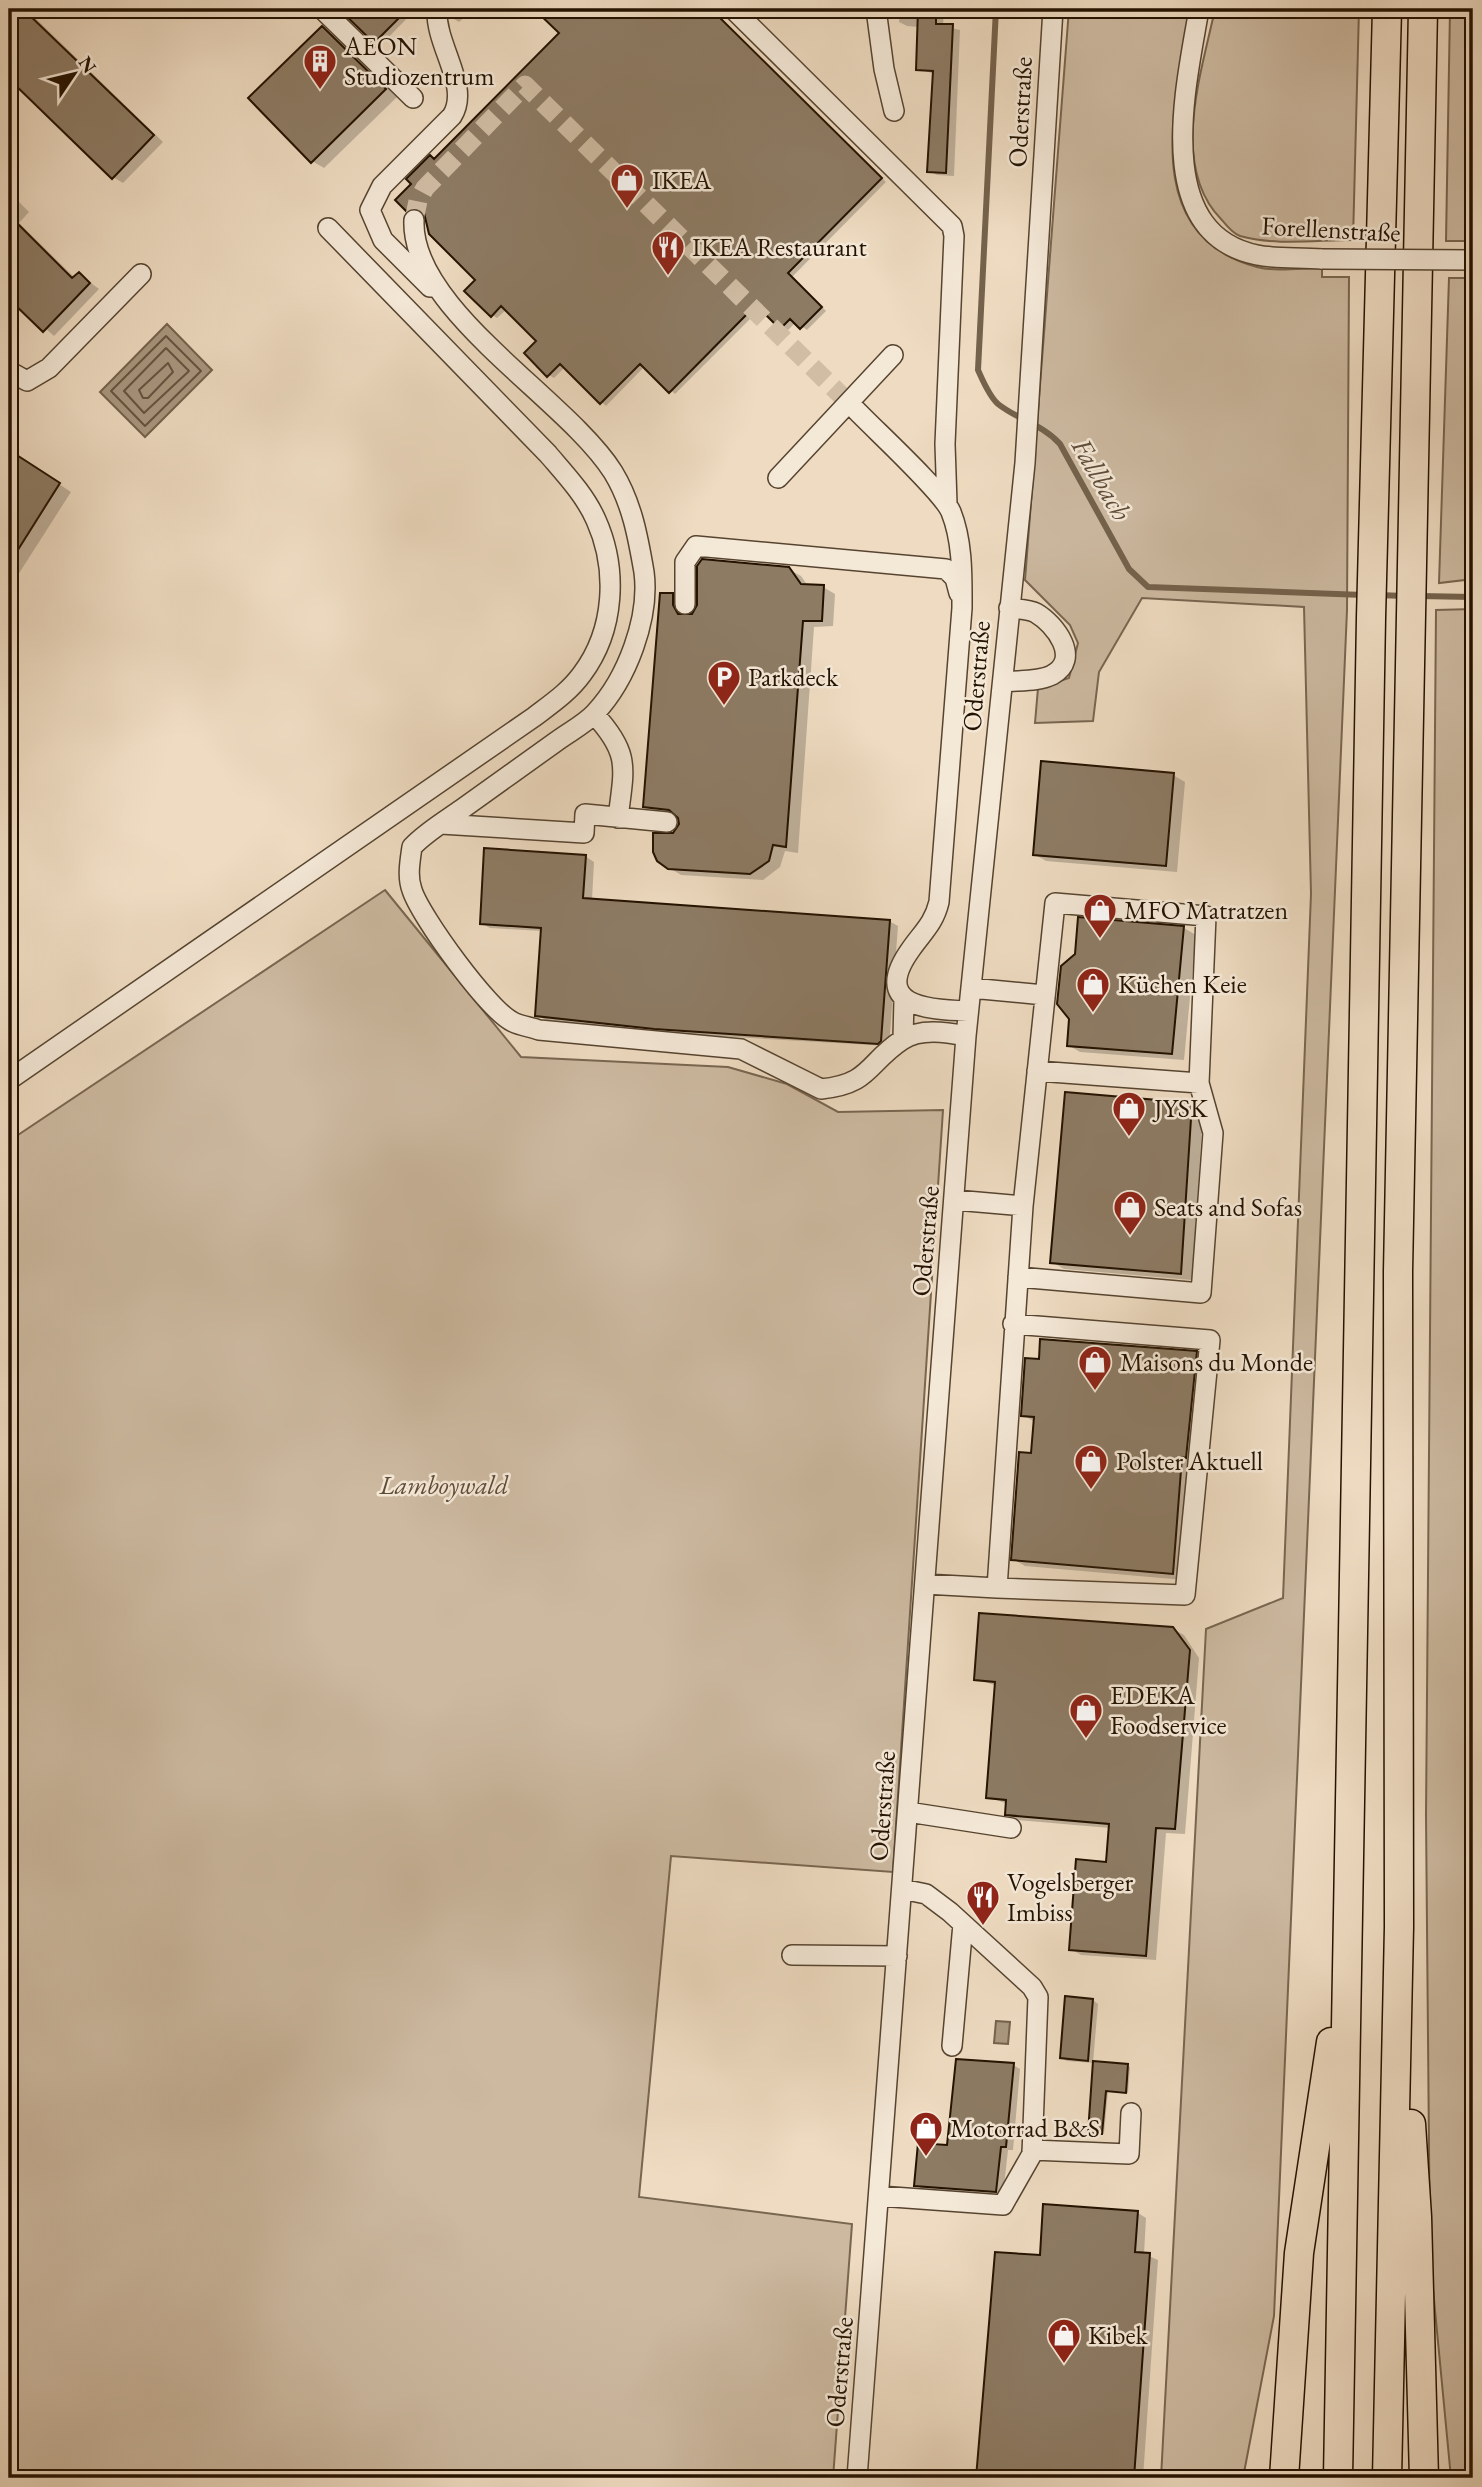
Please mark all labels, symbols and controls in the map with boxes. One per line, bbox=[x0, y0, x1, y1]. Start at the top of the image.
place label: AEON Studiozentrum bbox=[343, 29, 494, 93]
north arrow bbox=[38, 38, 108, 108]
building icon: AEON Studiozentrum bbox=[301, 42, 339, 91]
text: N bbox=[73, 51, 103, 79]
street label: Oderstraße bbox=[1000, 56, 1040, 168]
shop icon: IKEA bbox=[608, 161, 646, 210]
place label: IKEA bbox=[652, 163, 712, 197]
street label: Forellenstraße bbox=[1260, 208, 1402, 250]
restaurant icon: IKEA Restaurant bbox=[649, 228, 687, 277]
place label: IKEA Restaurant bbox=[692, 230, 867, 264]
water label: Fallbach bbox=[1063, 430, 1140, 527]
street label: Oderstraße bbox=[954, 619, 998, 733]
parking icon: Parkdeck bbox=[705, 658, 743, 707]
place label: Parkdeck bbox=[748, 660, 839, 694]
shop icon: MFO Matratzen bbox=[1081, 891, 1119, 940]
place label: MFO Matratzen bbox=[1124, 893, 1288, 927]
shop icon: Küchen Keie bbox=[1074, 965, 1112, 1014]
place label: Küchen Keie bbox=[1118, 967, 1247, 1001]
shop icon: JYSK bbox=[1110, 1089, 1148, 1138]
place label: JYSK bbox=[1152, 1091, 1208, 1125]
street label: Oderstraße bbox=[903, 1184, 947, 1298]
shop icon: Seats and Sofas bbox=[1111, 1188, 1149, 1237]
place label: Seats and Sofas bbox=[1154, 1190, 1302, 1224]
shop icon: Maisons du Monde bbox=[1076, 1343, 1114, 1392]
place label: Maisons du Monde bbox=[1120, 1345, 1313, 1379]
shop icon: Polster Aktuell bbox=[1072, 1442, 1110, 1491]
place label: Polster Aktuell bbox=[1116, 1444, 1263, 1478]
park label: Lamboywald bbox=[379, 1468, 509, 1502]
place label: EDEKA Foodservice bbox=[1110, 1678, 1227, 1742]
shop icon: EDEKA Foodservice bbox=[1067, 1691, 1105, 1740]
street label: Oderstraße bbox=[861, 1750, 903, 1862]
place label: Vogelsberger Imbiss bbox=[1007, 1865, 1133, 1929]
restaurant icon: Vogelsberger Imbiss bbox=[964, 1878, 1002, 1927]
shop icon: Motorrad B&S bbox=[907, 2109, 945, 2158]
place label: Motorrad B&S bbox=[950, 2111, 1100, 2145]
street label: Oderstraße bbox=[817, 2315, 861, 2429]
shop icon: Kibek bbox=[1045, 2316, 1083, 2365]
place label: Kibek bbox=[1088, 2318, 1149, 2352]

